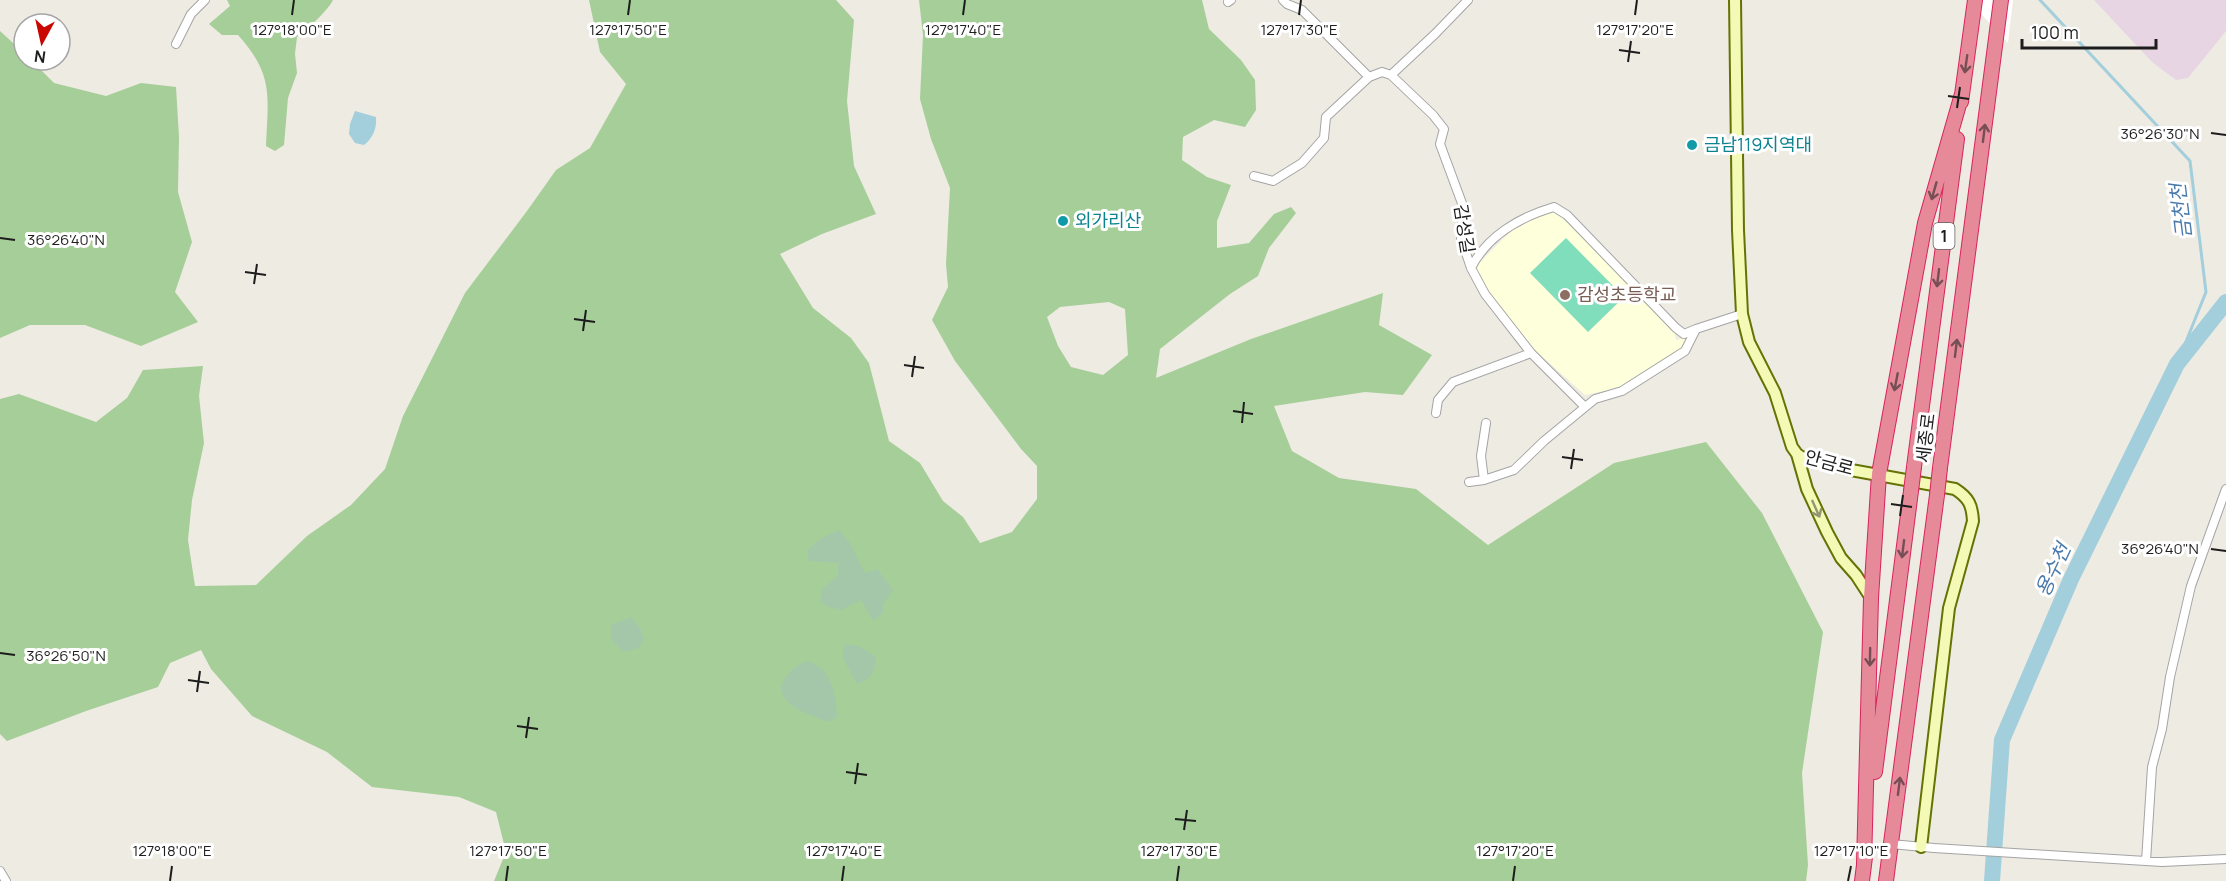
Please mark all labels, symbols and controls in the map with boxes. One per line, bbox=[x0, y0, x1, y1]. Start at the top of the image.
north arrow bbox=[12, 12, 72, 72]
scale bar bbox=[2022, 12, 2156, 50]
text: 127°18'00"E bbox=[252, 19, 332, 40]
text: 127°17'50"E bbox=[589, 19, 667, 40]
text: 127°17'40"E bbox=[925, 19, 1001, 40]
text: 127°17'30"E bbox=[1260, 19, 1338, 40]
text: 127°17'20"E bbox=[1596, 19, 1674, 40]
text: 100 m bbox=[2031, 20, 2079, 44]
text: N bbox=[33, 45, 47, 69]
one-way arrow bbox=[1961, 54, 1972, 74]
text: 36°26'30"N bbox=[2120, 123, 2200, 144]
one-way arrow bbox=[1978, 124, 1989, 144]
place label: 금남119지역대 bbox=[1704, 132, 1812, 156]
marker: 금남119지역대 bbox=[1685, 138, 1699, 152]
water label: 금천천 bbox=[2163, 179, 2197, 240]
one-way arrow bbox=[1928, 181, 1940, 200]
street label: 감성길 bbox=[1449, 202, 1481, 255]
place label: 외가리산 bbox=[1075, 208, 1141, 232]
marker: 외가리산 bbox=[1056, 214, 1070, 228]
road number: 1 bbox=[1934, 223, 1954, 249]
text: 36°26'40"N bbox=[27, 229, 105, 250]
one-way arrow bbox=[1933, 268, 1944, 288]
place label: 감성초등학교 bbox=[1577, 282, 1676, 306]
marker: 감성초등학교 bbox=[1558, 288, 1572, 302]
one-way arrow bbox=[1951, 338, 1962, 358]
one-way arrow bbox=[1890, 371, 1901, 391]
street label: 세종로 bbox=[1910, 412, 1940, 464]
street label: 안금로 bbox=[1802, 444, 1856, 480]
one-way arrow bbox=[1812, 500, 1823, 518]
water label: 용수천 bbox=[2029, 537, 2078, 601]
text: 36°26'40"N bbox=[2121, 538, 2199, 559]
one-way arrow bbox=[1897, 539, 1908, 559]
text: 36°26'50"N bbox=[26, 645, 106, 666]
one-way arrow bbox=[1864, 646, 1876, 666]
one-way arrow bbox=[1893, 776, 1904, 796]
text: 127°18'00"E bbox=[132, 840, 212, 861]
text: 127°17'50"E bbox=[469, 840, 547, 861]
text: 127°17'40"E bbox=[806, 840, 882, 861]
text: 127°17'30"E bbox=[1140, 840, 1218, 861]
text: 127°17'20"E bbox=[1476, 840, 1554, 861]
text: 127°17'10"E bbox=[1814, 840, 1888, 861]

